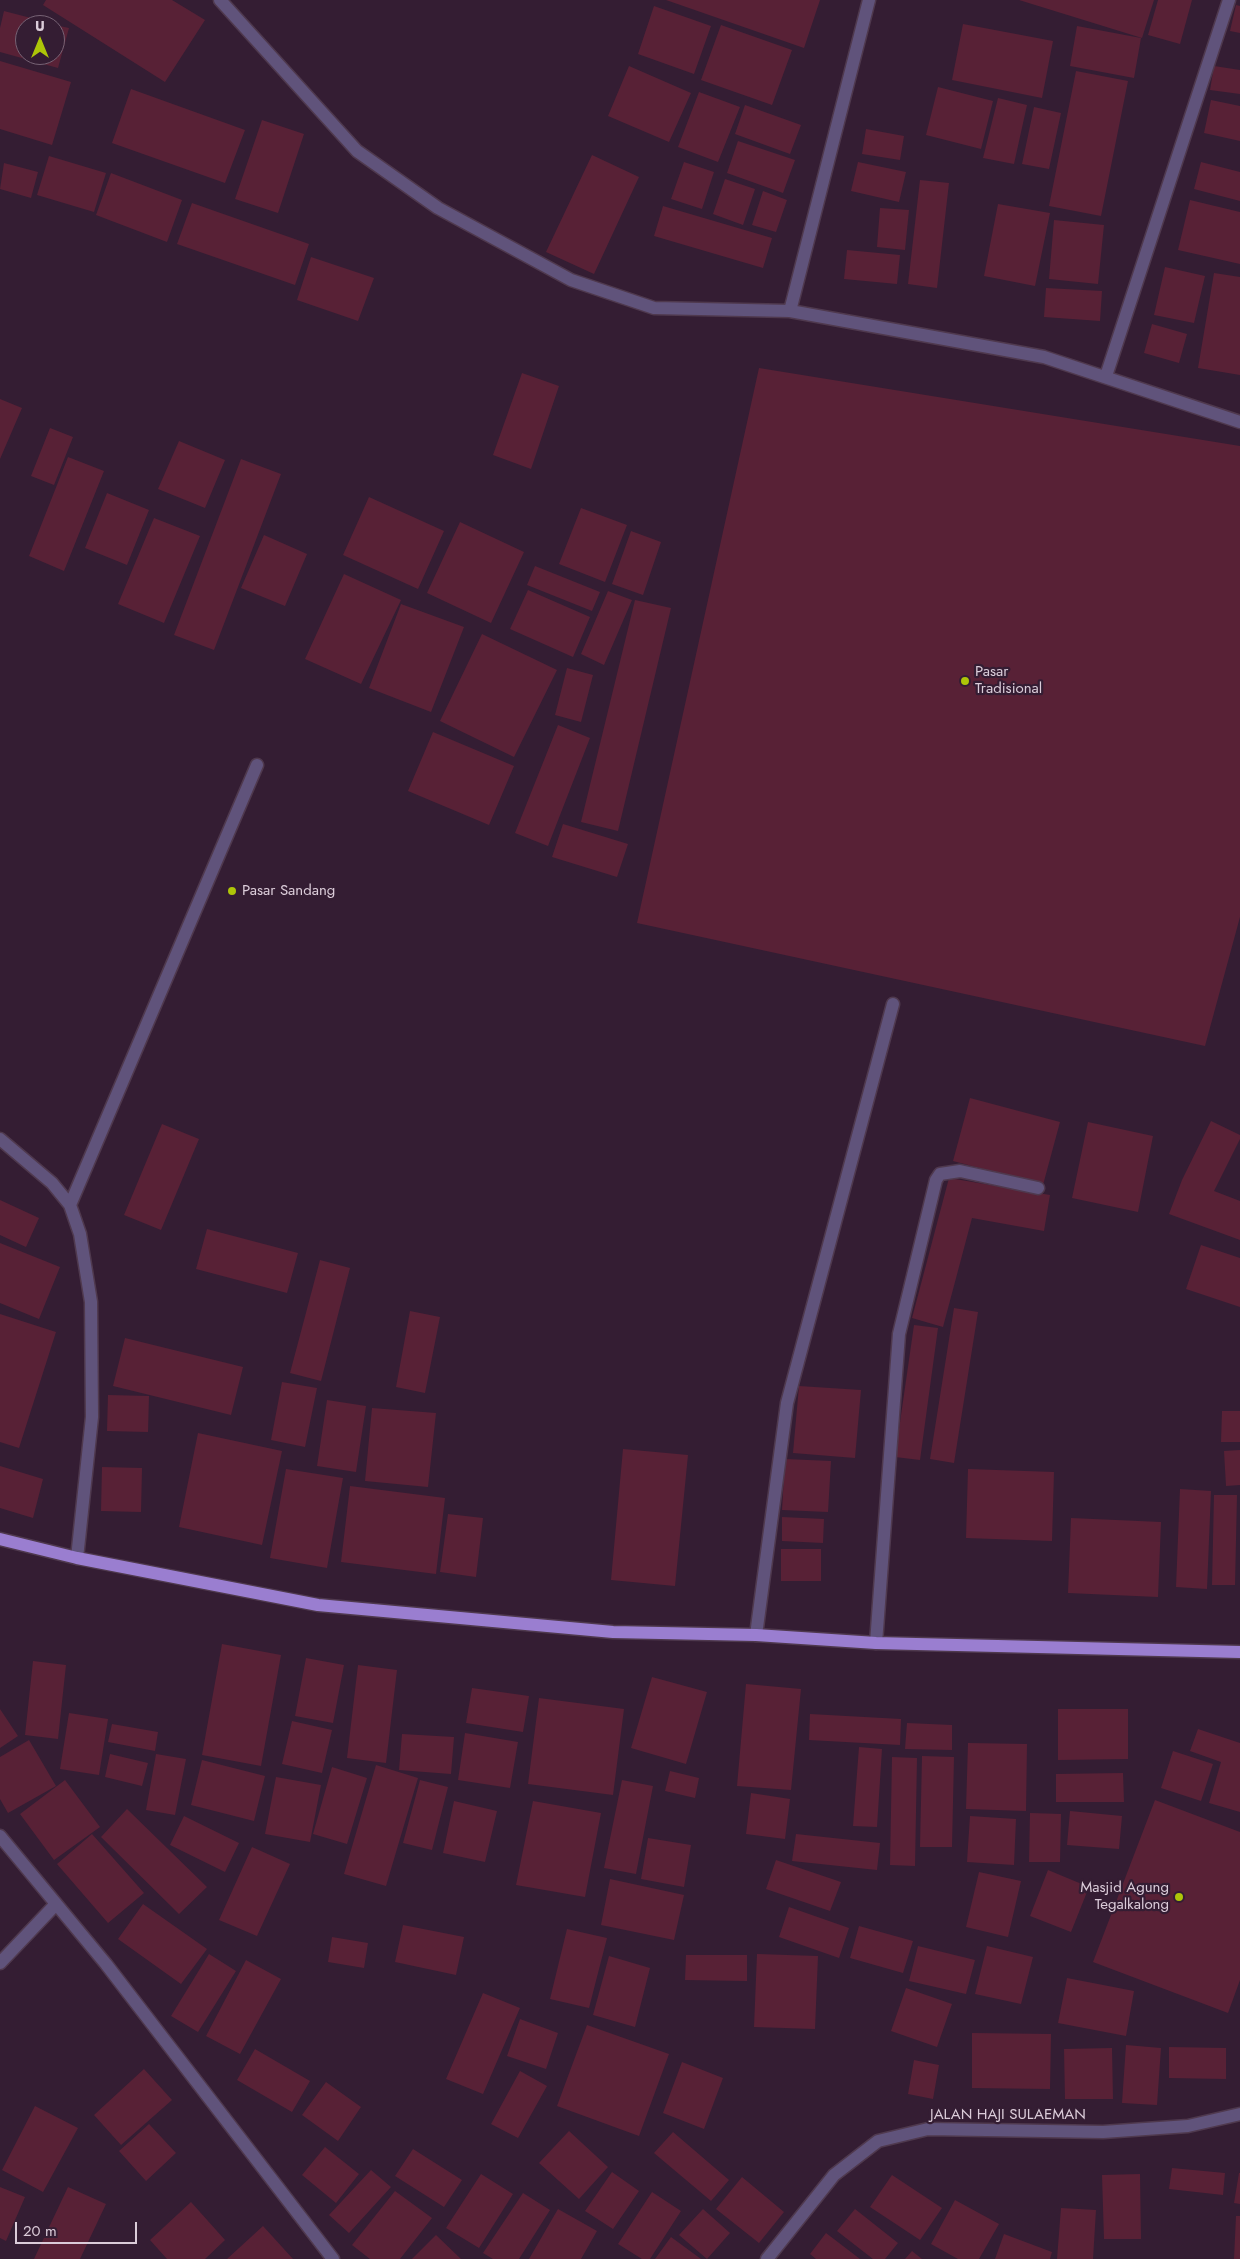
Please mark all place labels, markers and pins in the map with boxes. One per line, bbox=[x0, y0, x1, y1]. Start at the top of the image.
place label: Pasar Tradisional bbox=[975, 663, 1042, 698]
marker: Pasar Tradisional bbox=[959, 675, 971, 687]
place label: Pasar Sandang bbox=[242, 882, 335, 900]
marker: Pasar Sandang bbox=[226, 885, 238, 897]
place label: Masjid Agung Tegalkalong bbox=[1080, 1879, 1169, 1914]
marker: Masjid Agung Tegalkalong bbox=[1173, 1891, 1185, 1903]

